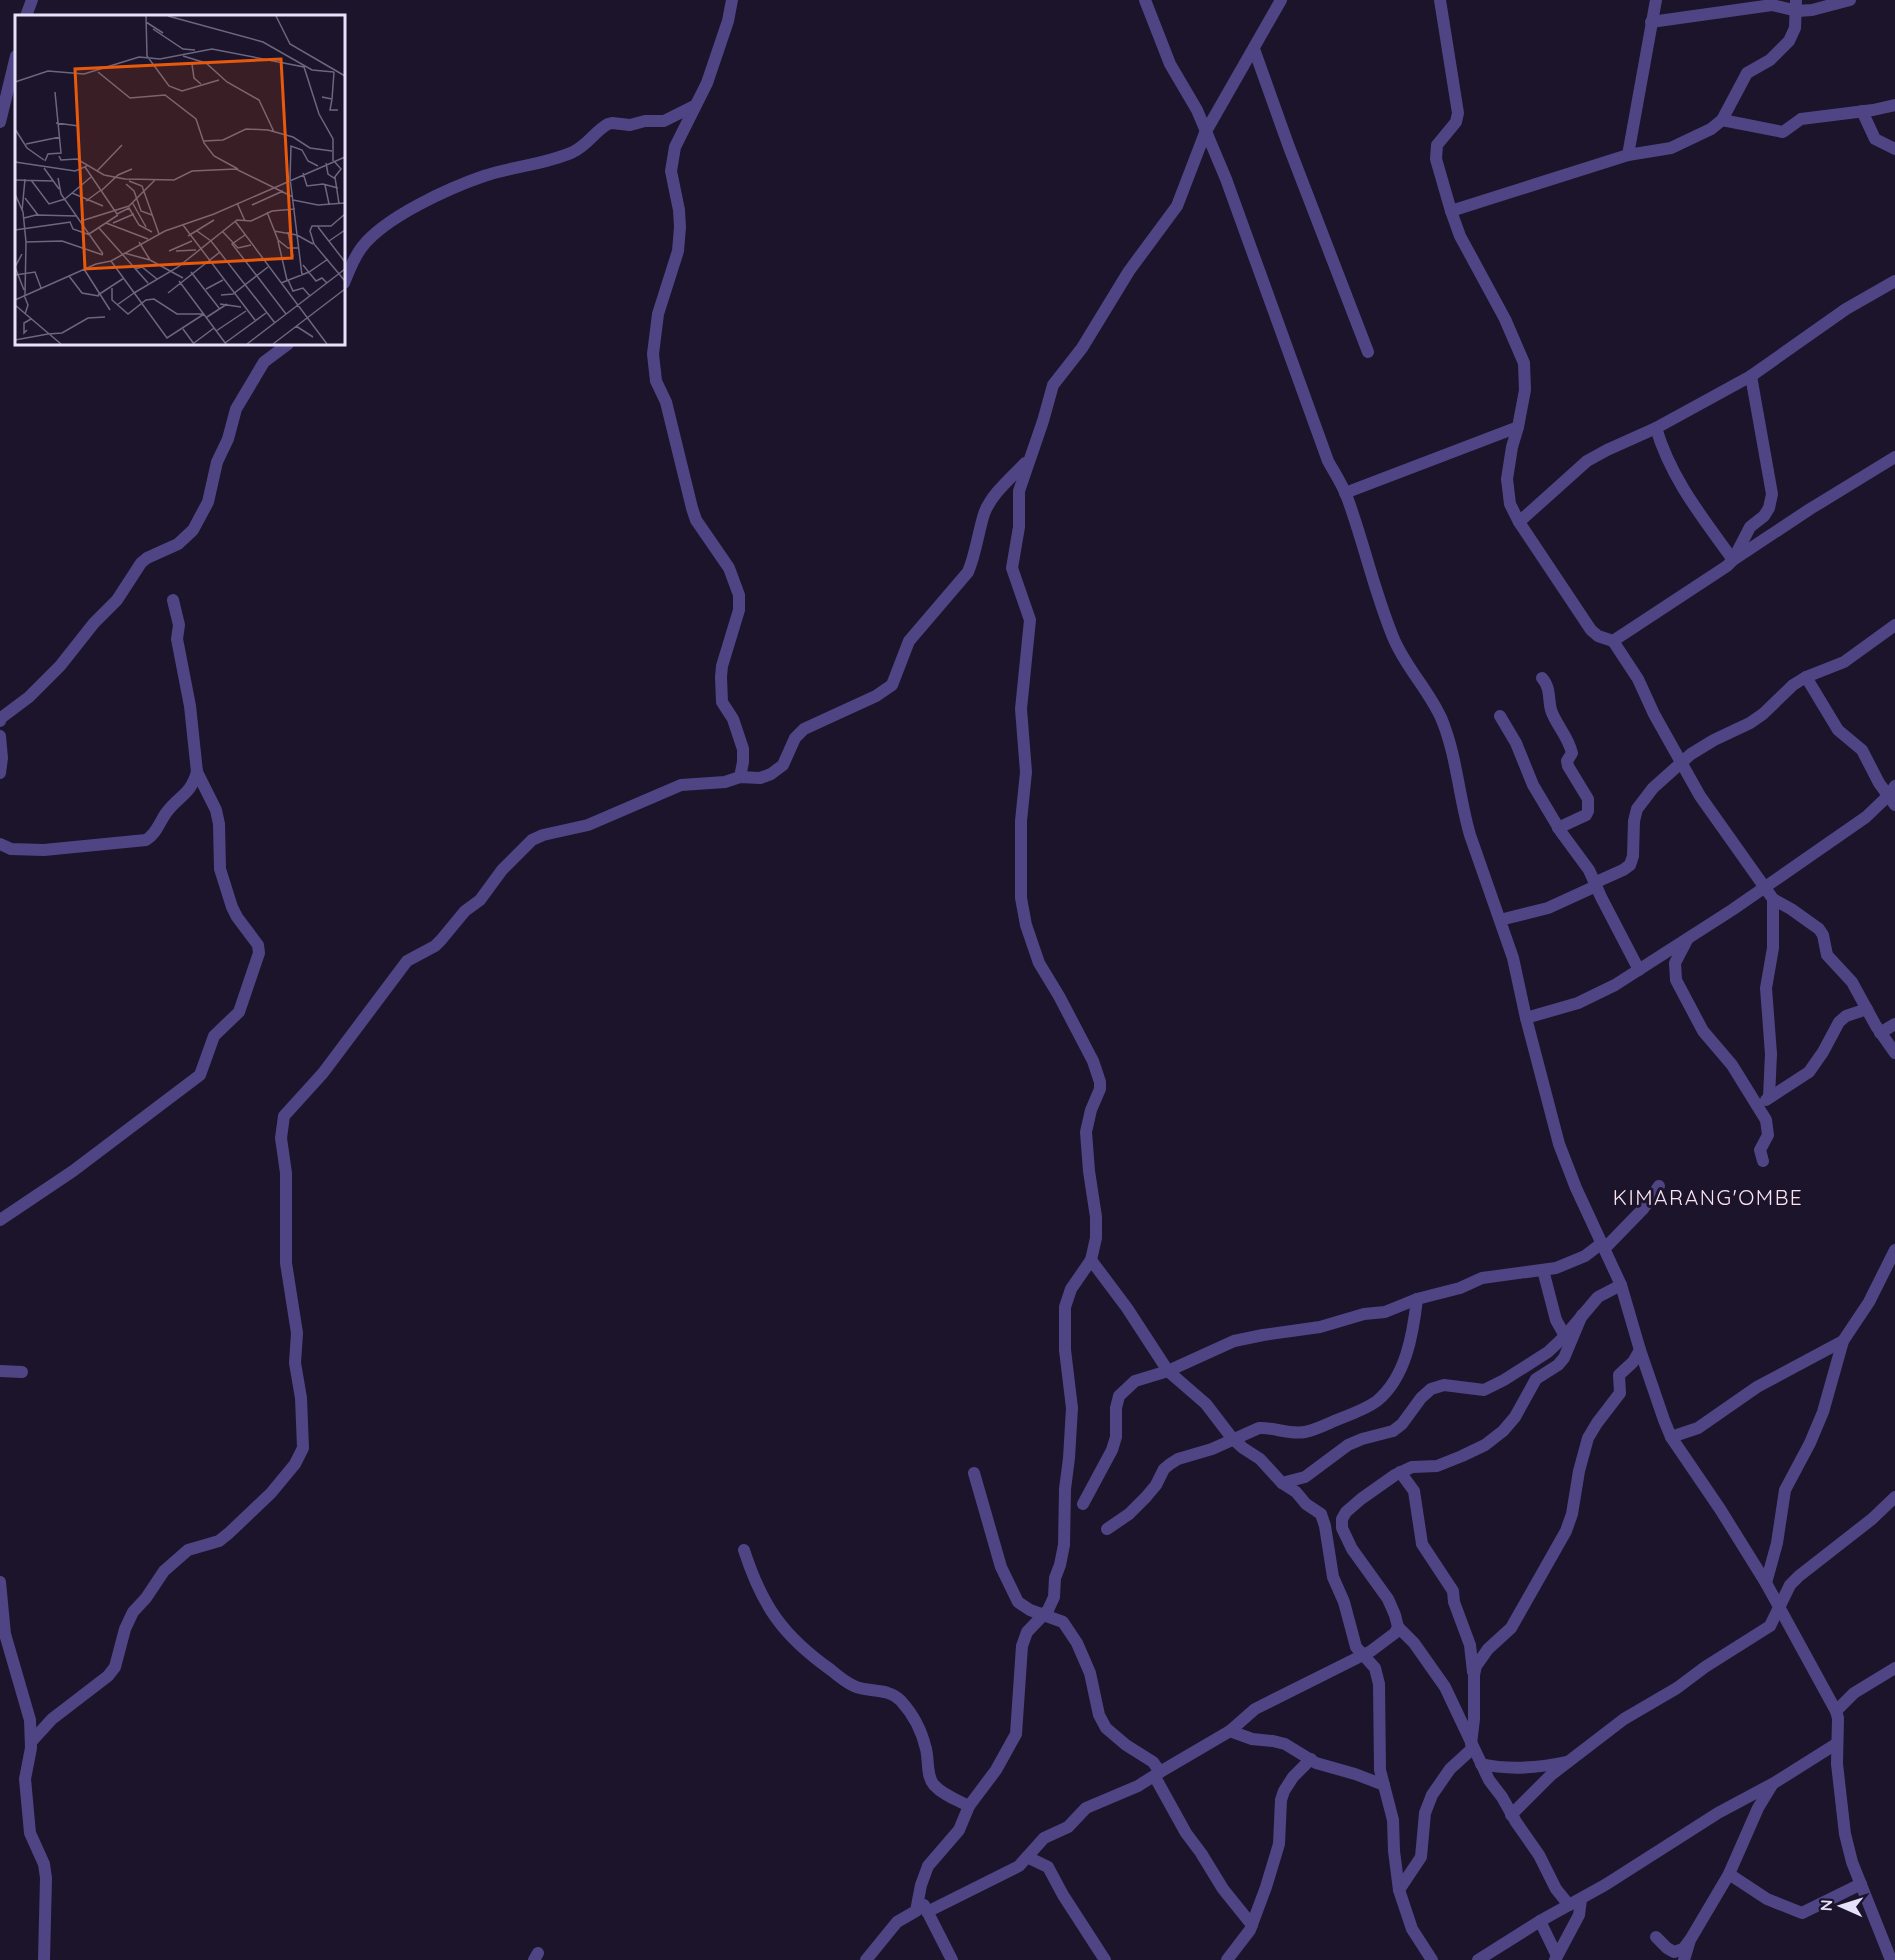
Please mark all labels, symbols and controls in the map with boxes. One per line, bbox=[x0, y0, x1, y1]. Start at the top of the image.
inset map bbox=[15, 15, 345, 345]
district label: KIMARANG'OMBE bbox=[1613, 1184, 1803, 1210]
north arrow bbox=[1811, 1876, 1871, 1936]
text: N bbox=[1816, 1899, 1836, 1912]

